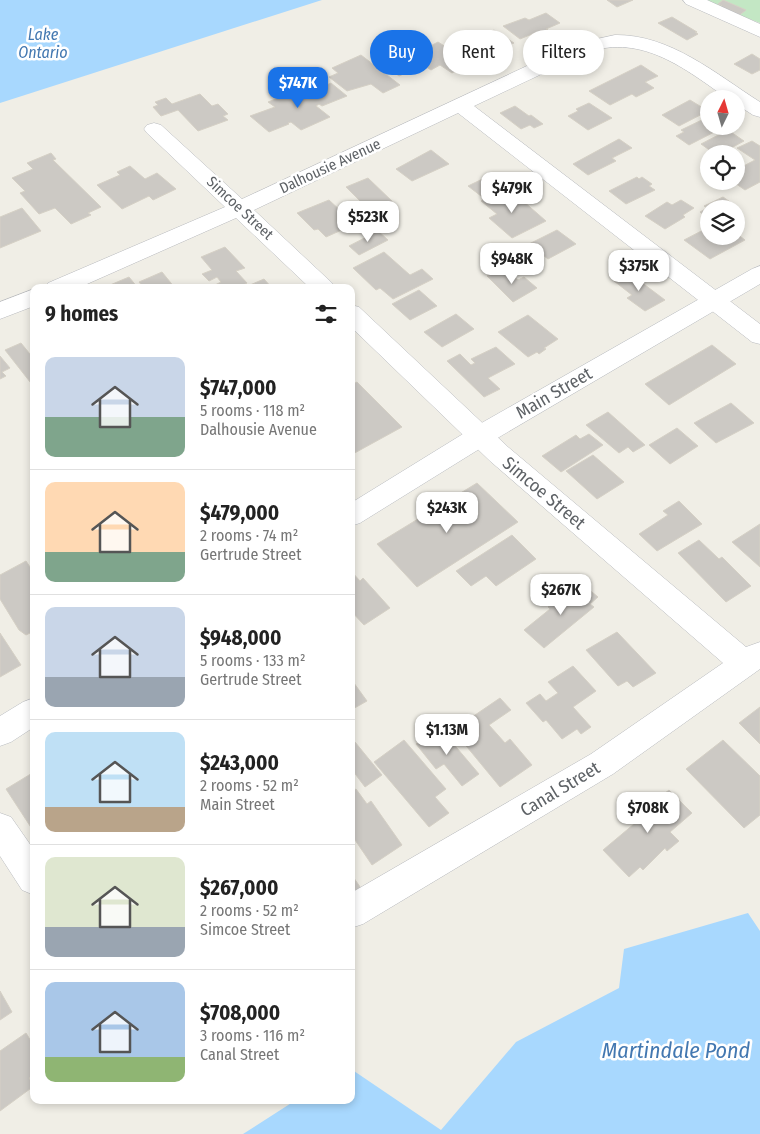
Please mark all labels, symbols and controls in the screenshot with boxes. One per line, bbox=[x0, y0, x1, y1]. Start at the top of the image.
water label: Lake Ontario bbox=[18, 25, 68, 62]
chip: Buy bbox=[370, 30, 433, 75]
chip: Rent bbox=[443, 30, 513, 75]
chip: Filters bbox=[523, 30, 604, 75]
pin: $747K bbox=[263, 66, 333, 109]
text: $747K bbox=[279, 73, 317, 92]
north arrow bbox=[700, 90, 745, 135]
map controls bbox=[700, 90, 745, 245]
street label: Dalhousie Avenue bbox=[277, 135, 383, 197]
button: locate bbox=[700, 145, 745, 190]
pin: $479K bbox=[477, 172, 547, 214]
street label: Simcoe Street bbox=[203, 173, 277, 243]
text: $479K bbox=[492, 178, 532, 197]
pin: $523K bbox=[333, 200, 403, 243]
button: layers bbox=[700, 200, 745, 245]
text: $523K bbox=[348, 207, 388, 226]
pin: $948K bbox=[477, 242, 547, 285]
text: $948K bbox=[491, 249, 533, 268]
pin: $375K bbox=[604, 250, 674, 292]
text: $375K bbox=[619, 256, 659, 275]
icon: filters bbox=[312, 300, 340, 328]
text: 9 homes bbox=[45, 301, 118, 327]
street label: Main Street bbox=[512, 362, 596, 424]
text: $747,000 bbox=[200, 375, 277, 401]
icon: home bbox=[85, 377, 145, 437]
text: 5 rooms · 118 m² bbox=[200, 401, 305, 420]
text: Dalhousie Avenue bbox=[200, 420, 317, 439]
street label: Simcoe Street bbox=[498, 452, 590, 534]
pin: $243K bbox=[412, 492, 482, 534]
text: $243K bbox=[427, 498, 467, 517]
text: $479,000 bbox=[200, 500, 279, 526]
icon: home bbox=[85, 502, 145, 562]
text: 2 rooms · 74 m² bbox=[200, 526, 298, 545]
text: Gertrude Street bbox=[200, 545, 301, 564]
pin: $267K bbox=[526, 574, 596, 616]
text: $267K bbox=[541, 580, 581, 599]
text: $948,000 bbox=[200, 625, 282, 651]
icon: home bbox=[85, 627, 145, 687]
text: 5 rooms · 133 m² bbox=[200, 651, 306, 670]
text: Gertrude Street bbox=[200, 670, 301, 689]
pin: $1.13M bbox=[406, 714, 488, 756]
text: $1.13M bbox=[426, 720, 468, 739]
text: $243,000 bbox=[200, 750, 279, 776]
icon: home bbox=[85, 752, 145, 812]
street label: Canal Street bbox=[516, 757, 604, 821]
text: 2 rooms · 52 m² bbox=[200, 776, 299, 795]
pin: $708K bbox=[613, 792, 683, 834]
text: Main Street bbox=[200, 795, 275, 814]
text: $708K bbox=[628, 798, 668, 817]
text: $267,000 bbox=[200, 875, 278, 901]
icon: home bbox=[85, 877, 145, 937]
text: 2 rooms · 52 m² bbox=[200, 901, 299, 920]
text: Simcoe Street bbox=[200, 920, 290, 939]
text: $708,000 bbox=[200, 1000, 280, 1026]
icon: home bbox=[85, 1002, 145, 1062]
text: 3 rooms · 116 m² bbox=[200, 1026, 305, 1045]
water label: Martindale Pond bbox=[602, 1037, 750, 1064]
text: Canal Street bbox=[200, 1045, 279, 1064]

